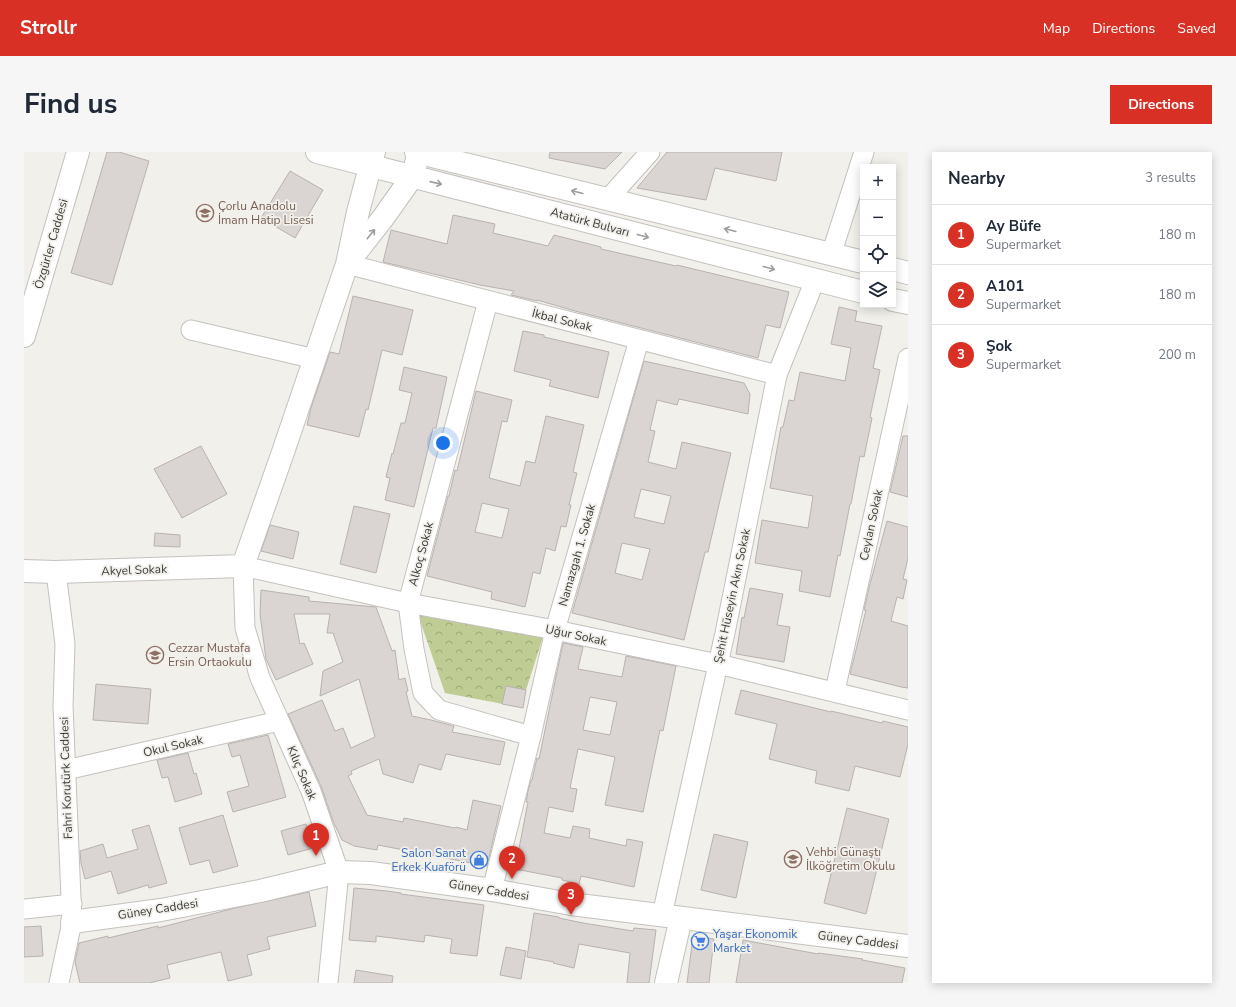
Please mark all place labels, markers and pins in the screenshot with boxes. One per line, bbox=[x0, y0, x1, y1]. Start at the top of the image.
place label: Çorlu Anadolu İmam Hatip Lisesi bbox=[218, 198, 314, 228]
school or university icon: Çorlu Anadolu İmam Hatip Lisesi bbox=[195, 203, 215, 223]
place label: Cezzar Mustafa Ersin Ortaokulu bbox=[168, 640, 252, 670]
school or university icon: Cezzar Mustafa Ersin Ortaokulu bbox=[145, 645, 165, 665]
pin: 1 bbox=[303, 823, 329, 856]
place label: Vehbi Günaştı İlköğretim Okulu bbox=[805, 844, 895, 874]
place label: Salon Sanat Erkek Kuaförü bbox=[391, 845, 467, 875]
pin: 2 bbox=[499, 846, 525, 879]
school or university icon: Vehbi Günaştı İlköğretim Okulu bbox=[783, 849, 803, 869]
shop icon: Salon Sanat Erkek Kuaförü bbox=[469, 850, 489, 870]
pin: 3 bbox=[558, 882, 584, 915]
place label: Yaşar Ekonomik Market bbox=[712, 926, 798, 956]
supermarket icon: Yaşar Ekonomik Market bbox=[690, 931, 710, 951]

